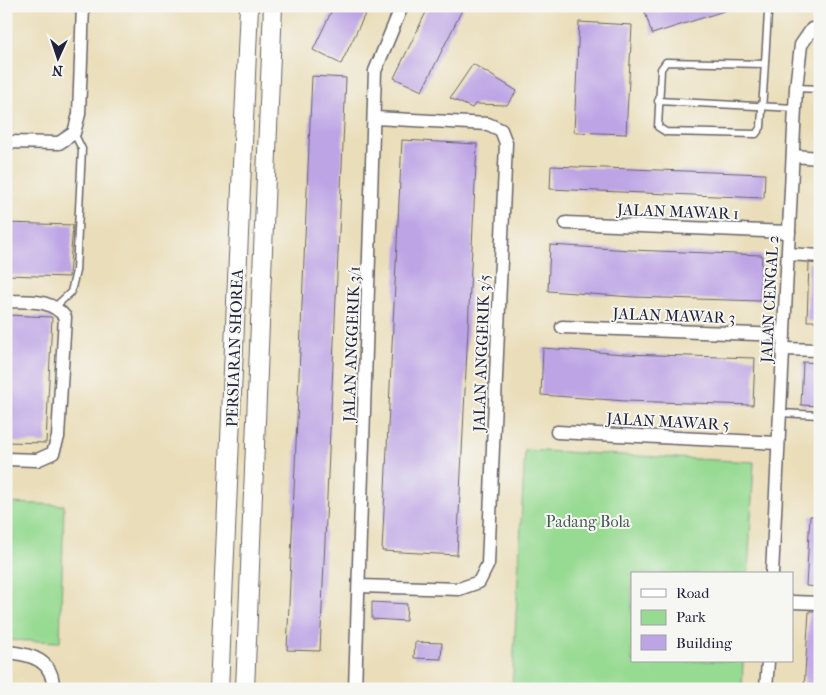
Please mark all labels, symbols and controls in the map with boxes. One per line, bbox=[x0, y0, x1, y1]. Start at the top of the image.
north arrow bbox=[32, 32, 82, 82]
text: N bbox=[51, 62, 63, 79]
street label: JALAN MAWAR 1 bbox=[615, 200, 739, 223]
street label: JALAN CENGAL 2 bbox=[757, 235, 782, 365]
street label: JALAN ANGGERIK 3/1 bbox=[339, 266, 364, 424]
street label: PERSIARAN SHOREA bbox=[222, 268, 247, 427]
street label: JALAN ANGGERIK 3/5 bbox=[469, 274, 494, 434]
street label: JALAN MAWAR 3 bbox=[610, 304, 736, 327]
street label: JALAN MAWAR 5 bbox=[604, 409, 730, 434]
park label: Padang Bola bbox=[546, 512, 631, 531]
legend bbox=[631, 572, 794, 662]
text: Road bbox=[676, 584, 710, 602]
text: Park bbox=[676, 608, 706, 626]
text: Building bbox=[676, 634, 733, 652]

